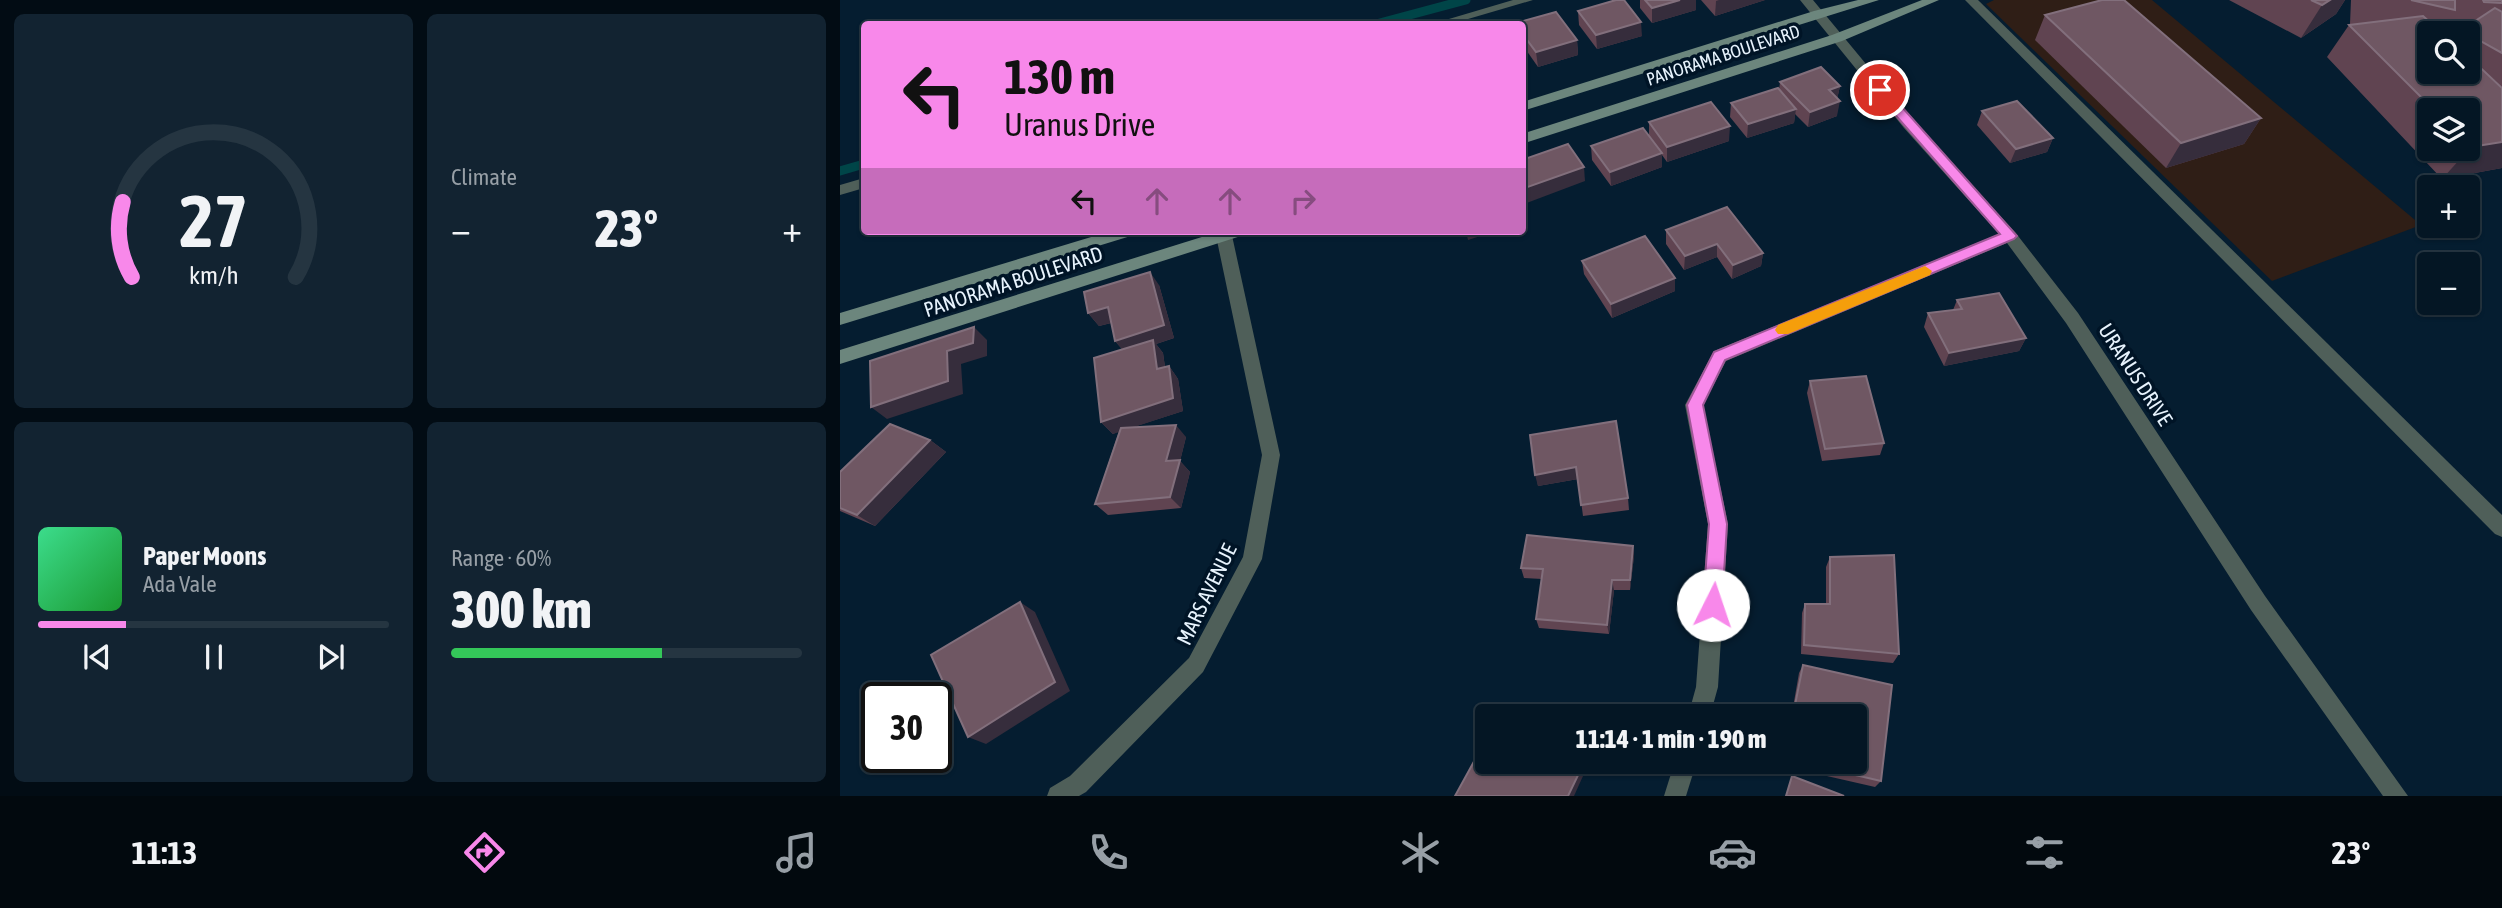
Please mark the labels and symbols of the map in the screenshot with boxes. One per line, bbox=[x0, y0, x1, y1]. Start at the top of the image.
street label: PANORAMA BOULEVARD bbox=[1644, 20, 1802, 90]
pin bbox=[1850, 60, 1910, 120]
street label: PANORAMA BOULEVARD bbox=[921, 241, 1105, 321]
street label: URANUS DRIVE bbox=[2094, 319, 2178, 429]
street label: MARS AVENUE bbox=[1171, 540, 1241, 648]
position arrow bbox=[1676, 568, 1750, 642]
speed limit sign: 30 bbox=[861, 682, 952, 773]

